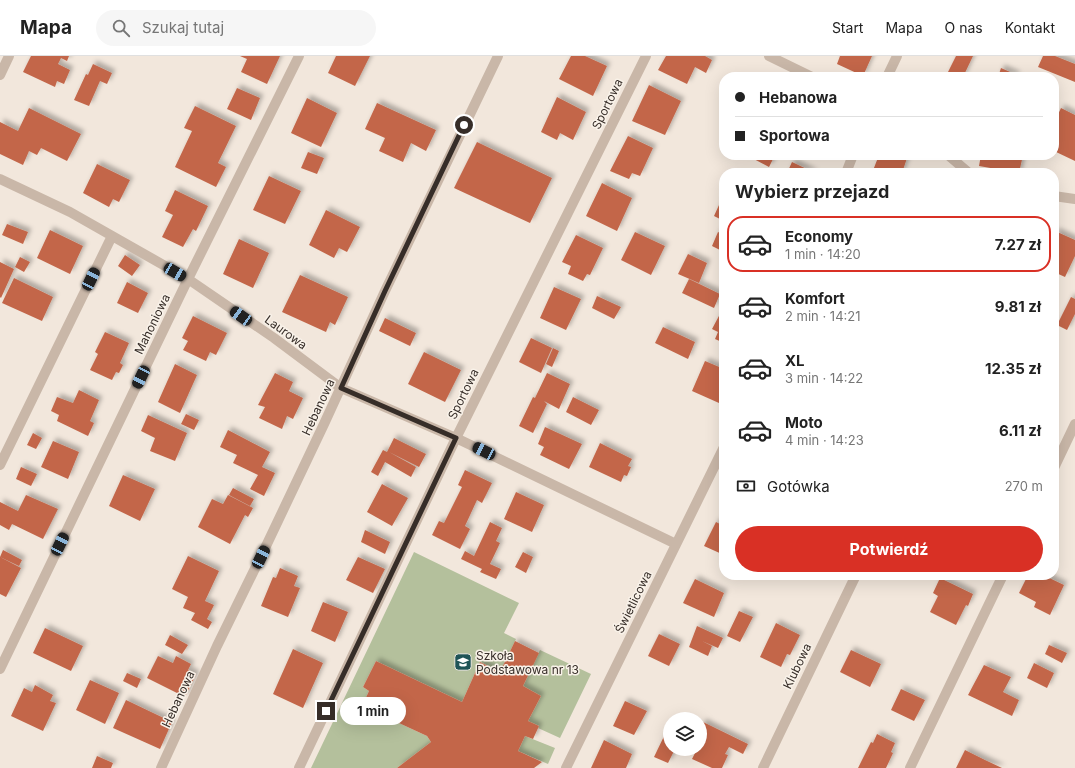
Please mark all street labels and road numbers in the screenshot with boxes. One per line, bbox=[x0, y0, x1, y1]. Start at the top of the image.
street label: Sportowa bbox=[588, 76, 626, 132]
street label: Mahoniowa bbox=[131, 291, 173, 357]
street label: Laurowa bbox=[262, 312, 310, 352]
street label: Sportowa bbox=[444, 366, 482, 422]
street label: Hebanowa bbox=[298, 376, 338, 438]
street label: Świetlicowa bbox=[611, 568, 655, 636]
street label: Klubowa bbox=[780, 641, 814, 691]
street label: Hebanowa bbox=[158, 668, 198, 730]

